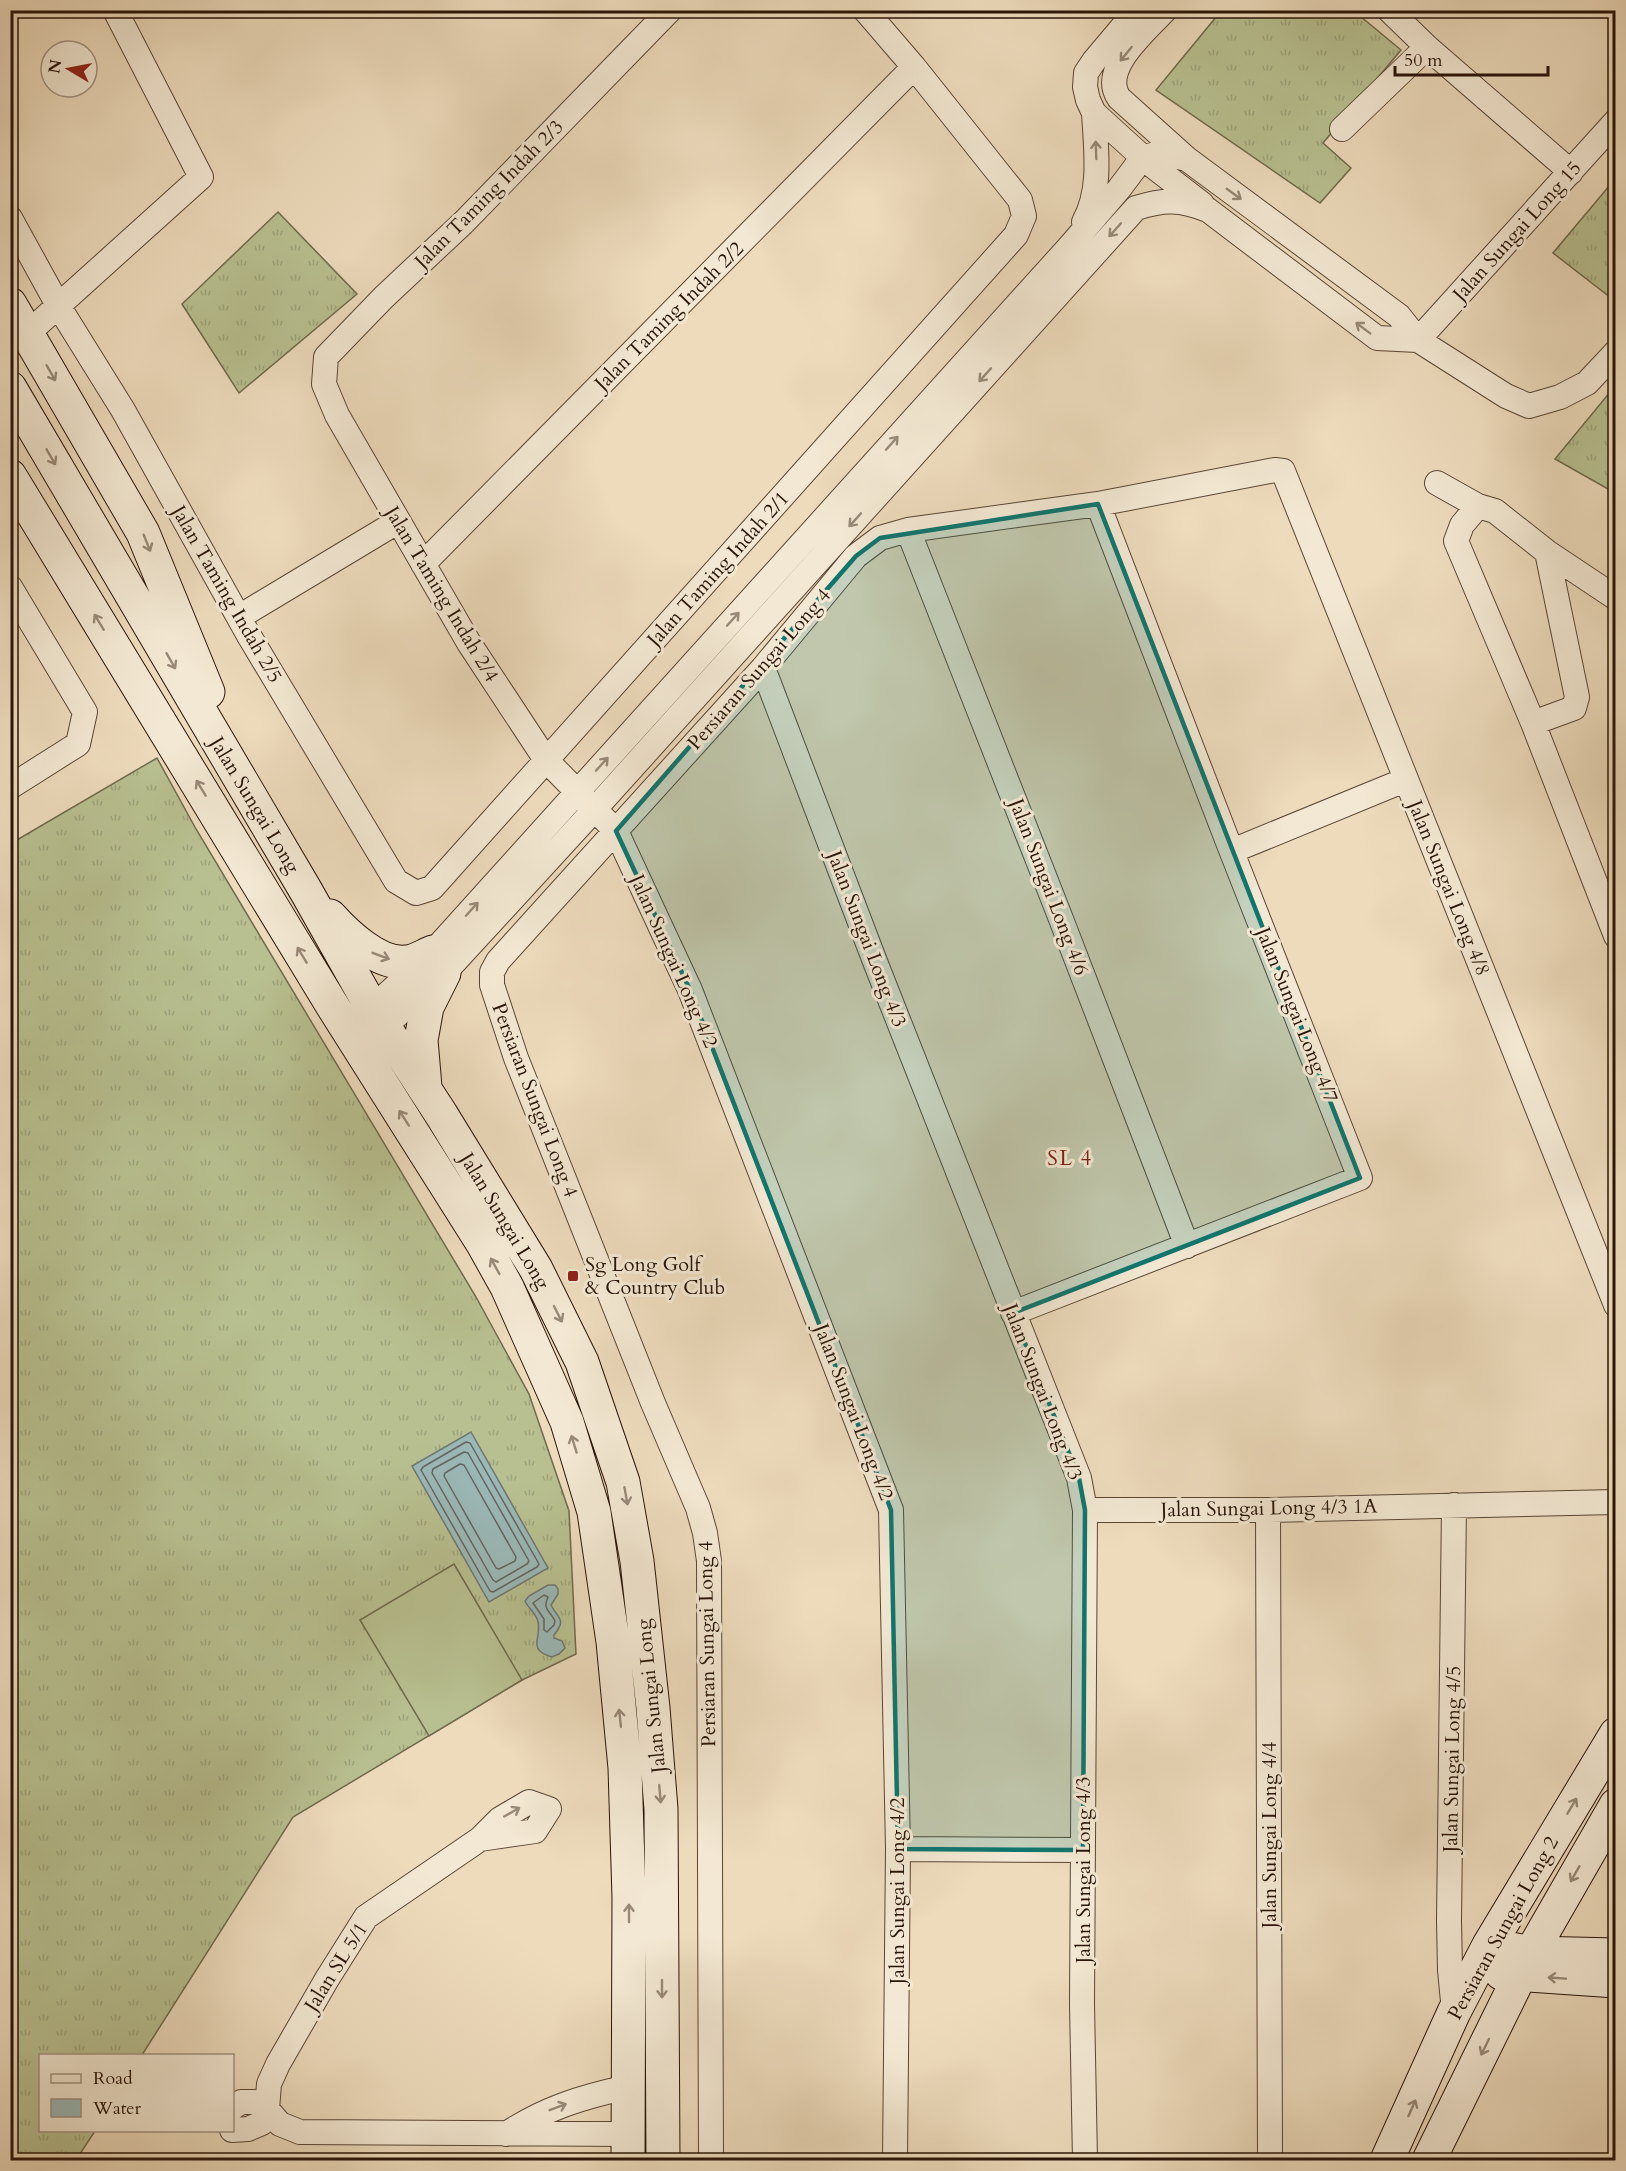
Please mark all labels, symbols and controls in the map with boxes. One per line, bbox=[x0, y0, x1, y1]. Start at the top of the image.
north arrow bbox=[39, 39, 99, 99]
scale bar bbox=[1395, 39, 1548, 77]
one-way arrow bbox=[1120, 46, 1133, 62]
text: 50 m bbox=[1404, 48, 1443, 73]
text: N bbox=[43, 58, 67, 75]
street label: Jalan Taming Indah 2/3 bbox=[406, 114, 569, 277]
one-way arrow bbox=[1090, 140, 1101, 160]
street label: Jalan Sungai Long 15 bbox=[1445, 155, 1587, 309]
one-way arrow bbox=[1225, 188, 1241, 200]
one-way arrow bbox=[1108, 222, 1122, 237]
street label: Jalan Taming Indah 2/2 bbox=[586, 236, 749, 399]
one-way arrow bbox=[1355, 321, 1371, 334]
one-way arrow bbox=[45, 364, 57, 381]
one-way arrow bbox=[978, 367, 992, 382]
one-way arrow bbox=[885, 436, 899, 451]
one-way arrow bbox=[45, 448, 57, 465]
street label: Jalan Taming Indah 2/1 bbox=[639, 485, 795, 655]
street label: Jalan Taming Indah 2/5 bbox=[164, 498, 289, 688]
street label: Jalan Taming Indah 2/4 bbox=[377, 499, 505, 687]
one-way arrow bbox=[848, 513, 862, 528]
one-way arrow bbox=[142, 533, 153, 551]
street label: Persiaran Sungai Long 4 bbox=[681, 582, 837, 756]
one-way arrow bbox=[726, 612, 740, 627]
one-way arrow bbox=[93, 614, 105, 631]
one-way arrow bbox=[165, 652, 177, 669]
street label: Jalan Sungai Long bbox=[202, 729, 307, 879]
one-way arrow bbox=[595, 757, 609, 772]
one-way arrow bbox=[195, 780, 207, 797]
street label: Jalan Sungai Long 4/6 bbox=[1002, 792, 1095, 979]
street label: Jalan Sungai Long 4/8 bbox=[1400, 793, 1497, 980]
street label: Jalan Sungai Long 4/3 bbox=[820, 844, 913, 1031]
street label: Jalan Sungai Long 4/2 bbox=[622, 867, 724, 1052]
one-way arrow bbox=[465, 902, 479, 917]
street label: Jalan Sungai Long 4/7 bbox=[1248, 920, 1345, 1107]
one-way arrow bbox=[295, 947, 307, 964]
one-way arrow bbox=[372, 951, 390, 962]
street label: Persiaran Sungai Long 4 bbox=[485, 999, 585, 1201]
one-way arrow bbox=[397, 1109, 410, 1126]
district label: SL 4 bbox=[1047, 1144, 1093, 1173]
street label: Jalan Sungai Long bbox=[452, 1145, 557, 1295]
place label: Sg Long Golf & Country Club bbox=[585, 1251, 725, 1301]
one-way arrow bbox=[489, 1258, 501, 1275]
marker: Sg Long Golf & Country Club bbox=[566, 1269, 580, 1283]
street label: Jalan Sungai Long 4/3 bbox=[996, 1297, 1089, 1484]
one-way arrow bbox=[553, 1305, 564, 1323]
street label: Jalan Sungai Long 4/2 bbox=[807, 1317, 900, 1504]
one-way arrow bbox=[568, 1435, 579, 1454]
one-way arrow bbox=[621, 1486, 632, 1506]
street label: Jalan Sungai Long 4/3 1A bbox=[1157, 1493, 1378, 1523]
street label: Persiaran Sungai Long 4 bbox=[692, 1541, 722, 1747]
street label: Jalan Sungai Long bbox=[629, 1617, 673, 1777]
street label: Jalan Sungai Long 4/5 bbox=[1437, 1665, 1467, 1856]
one-way arrow bbox=[614, 1709, 625, 1729]
street label: Jalan Sungai Long 4/4 bbox=[1256, 1742, 1283, 1931]
street label: Jalan Sungai Long 4/3 bbox=[1070, 1777, 1097, 1966]
one-way arrow bbox=[655, 1784, 666, 1804]
street label: Jalan Sungai Long 4/2 bbox=[884, 1798, 911, 1987]
one-way arrow bbox=[1567, 1798, 1579, 1815]
one-way arrow bbox=[502, 1806, 520, 1817]
street label: Persiaran Sungai Long 2 bbox=[1441, 1831, 1565, 2025]
one-way arrow bbox=[1569, 1865, 1581, 1882]
one-way arrow bbox=[623, 1904, 635, 1924]
street label: Jalan SL 5/1 bbox=[296, 1917, 374, 2019]
one-way arrow bbox=[1548, 1972, 1568, 1983]
one-way arrow bbox=[656, 1979, 668, 1999]
one-way arrow bbox=[1479, 2037, 1490, 2055]
legend bbox=[39, 2054, 234, 2132]
text: Road bbox=[93, 2066, 133, 2091]
text: Water bbox=[92, 2096, 142, 2121]
one-way arrow bbox=[1407, 2099, 1418, 2117]
one-way arrow bbox=[548, 2101, 567, 2112]

